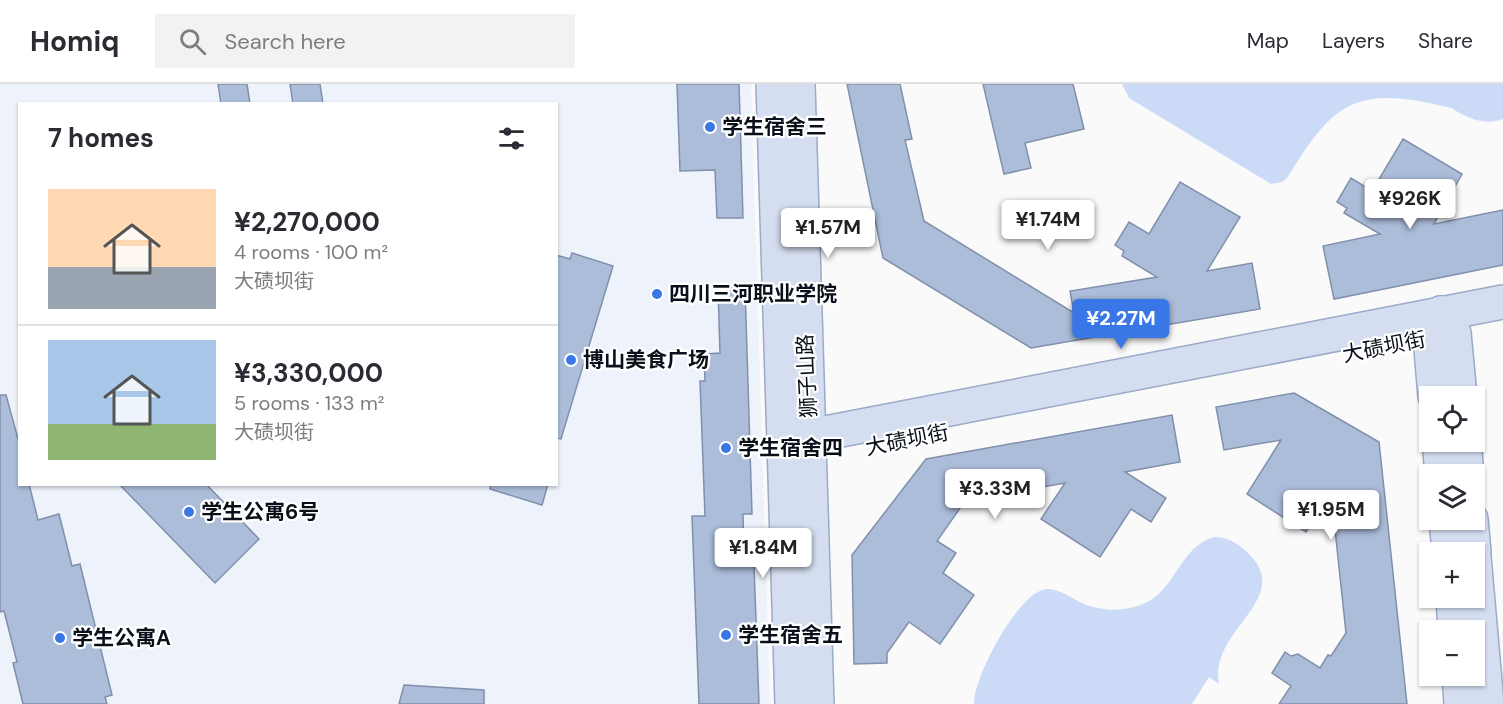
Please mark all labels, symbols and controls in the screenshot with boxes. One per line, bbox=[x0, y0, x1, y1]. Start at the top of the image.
search box bbox=[155, 14, 575, 68]
text: Homiq bbox=[30, 23, 119, 60]
icon: search bbox=[176, 25, 209, 58]
text: Search here bbox=[224, 27, 346, 56]
text: Map bbox=[1247, 27, 1289, 55]
text: Layers bbox=[1322, 27, 1385, 55]
text: Share bbox=[1418, 27, 1473, 55]
place label: 学生宿舍三 bbox=[722, 113, 827, 141]
marker: 学生宿舍三 bbox=[703, 120, 717, 134]
text: 7 homes bbox=[48, 121, 154, 155]
icon: filters bbox=[495, 122, 528, 155]
pin: ¥926K bbox=[1368, 179, 1452, 230]
text: ¥926K bbox=[1379, 185, 1441, 211]
pin: ¥1.74M bbox=[999, 200, 1097, 251]
text: ¥2,270,000 bbox=[234, 205, 380, 239]
text: ¥1.74M bbox=[1015, 206, 1081, 232]
pin: ¥1.57M bbox=[779, 208, 877, 259]
icon: home bbox=[96, 213, 168, 285]
text: ¥1.57M bbox=[795, 214, 861, 240]
text: 4 rooms · 100 m² bbox=[234, 239, 388, 265]
text: 大碛坝街 bbox=[234, 268, 314, 294]
place label: 四川三河职业学院 bbox=[669, 280, 837, 308]
marker: 四川三河职业学院 bbox=[650, 287, 664, 301]
pin: ¥2.27M bbox=[1072, 299, 1170, 350]
text: ¥2.27M bbox=[1086, 305, 1156, 331]
street label: 大碛坝街 bbox=[1340, 325, 1428, 369]
street label: 狮子山路 bbox=[791, 333, 823, 419]
place label: 博山美食广场 bbox=[583, 346, 709, 374]
marker: 博山美食广场 bbox=[564, 353, 578, 367]
text: ¥3,330,000 bbox=[234, 356, 383, 390]
icon: home bbox=[96, 364, 168, 436]
map controls bbox=[1419, 386, 1485, 686]
button: locate bbox=[1419, 386, 1485, 452]
text: 5 rooms · 133 m² bbox=[234, 390, 384, 416]
street label: 大碛坝街 bbox=[863, 418, 951, 462]
text: 大碛坝街 bbox=[234, 419, 314, 445]
place label: 学生宿舍四 bbox=[738, 434, 843, 462]
marker: 学生宿舍四 bbox=[719, 441, 733, 455]
button: layers bbox=[1419, 464, 1485, 530]
pin: ¥3.33M bbox=[946, 469, 1044, 520]
text: ¥3.33M bbox=[959, 475, 1031, 501]
pin: ¥1.95M bbox=[1282, 490, 1380, 541]
text: ¥1.95M bbox=[1297, 496, 1365, 522]
place label: 学生公寓6号 bbox=[201, 498, 319, 526]
marker: 学生公寓6号 bbox=[182, 505, 196, 519]
pin: ¥1.84M bbox=[714, 528, 812, 579]
text: ¥1.84M bbox=[729, 534, 797, 560]
button: + bbox=[1419, 542, 1485, 608]
button: − bbox=[1419, 620, 1485, 686]
place label: 学生宿舍五 bbox=[738, 621, 843, 649]
place label: 学生公寓A bbox=[72, 624, 171, 652]
marker: 学生宿舍五 bbox=[719, 628, 733, 642]
marker: 学生公寓A bbox=[53, 631, 67, 645]

